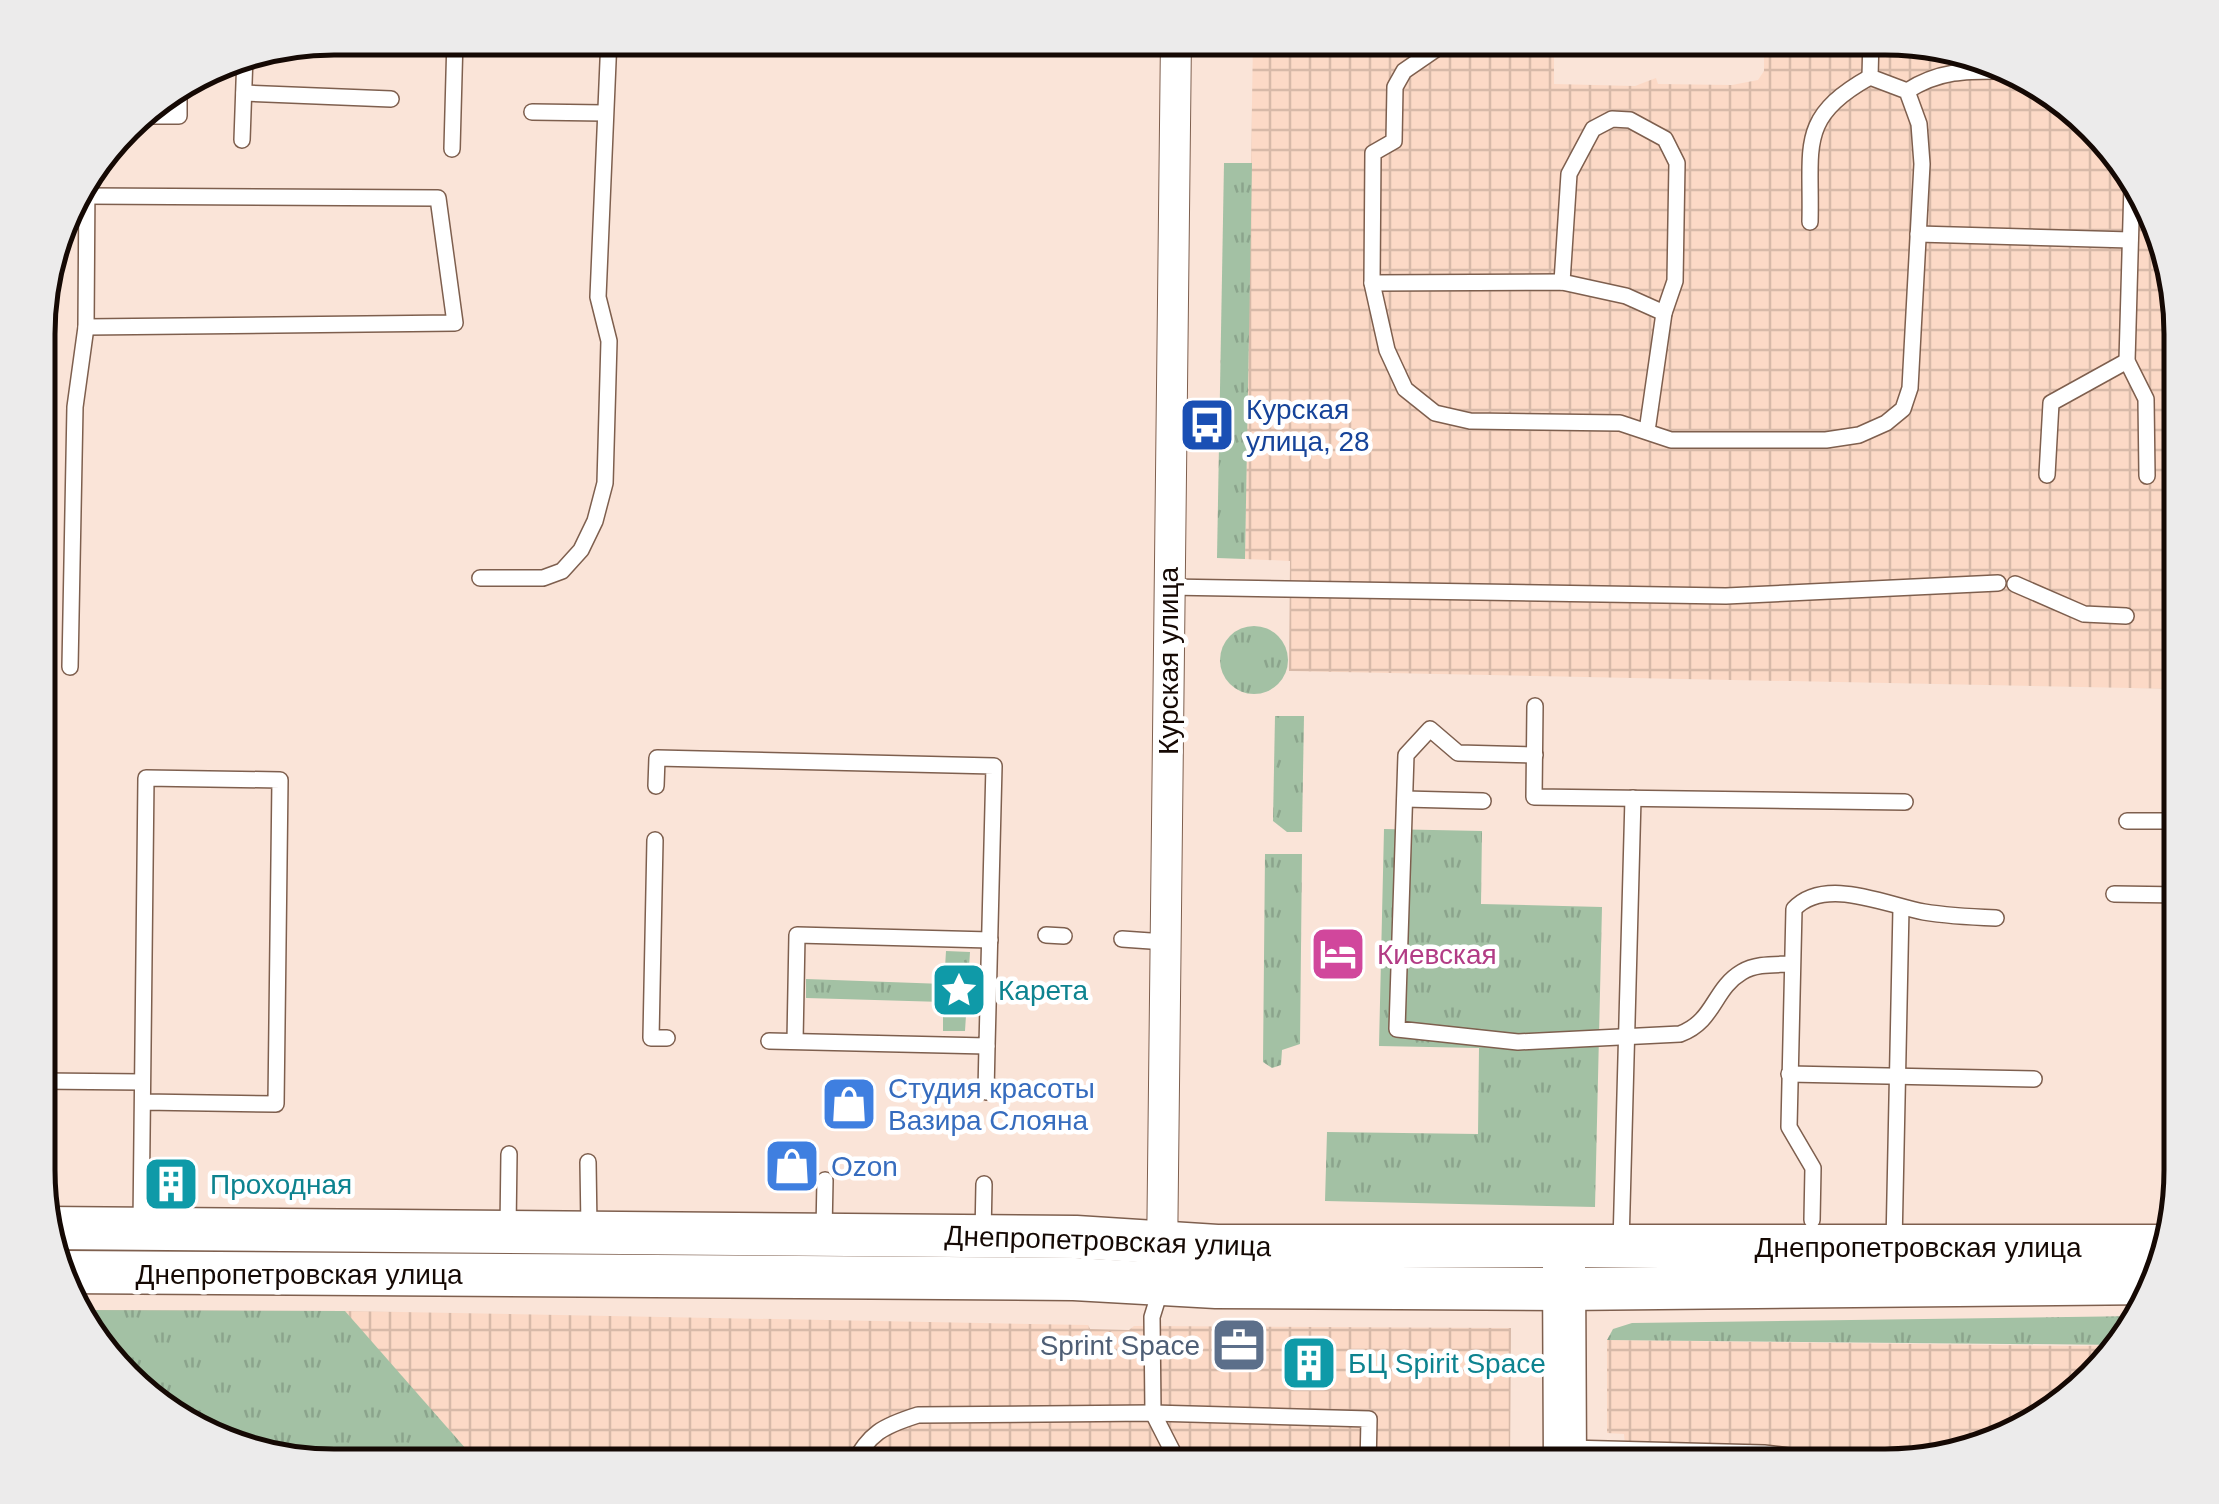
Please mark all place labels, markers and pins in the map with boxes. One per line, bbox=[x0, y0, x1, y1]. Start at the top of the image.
place label: Курская улица, 28 bbox=[1246, 394, 1370, 457]
bus stop icon: Курская улица, 28 bbox=[1177, 395, 1237, 455]
hotel icon: Киевская bbox=[1308, 924, 1368, 984]
place label: Киевская bbox=[1377, 939, 1497, 970]
place icon: Карета bbox=[929, 960, 989, 1020]
place label: Карета bbox=[998, 975, 1089, 1006]
place label: Студия красоты Вазира Слояна bbox=[888, 1073, 1095, 1136]
shop icon: Студия красоты Вазира Слояна bbox=[819, 1074, 879, 1134]
shop icon: Ozon bbox=[762, 1136, 822, 1196]
place label: Ozon bbox=[831, 1151, 898, 1182]
building icon: Проходная bbox=[141, 1154, 201, 1214]
place label: Проходная bbox=[210, 1169, 352, 1200]
office icon: Sprint Space bbox=[1209, 1315, 1269, 1375]
place label: Sprint Space bbox=[1040, 1330, 1200, 1361]
building icon: БЦ Spirit Space bbox=[1279, 1333, 1339, 1393]
place label: БЦ Spirit Space bbox=[1348, 1348, 1546, 1379]

